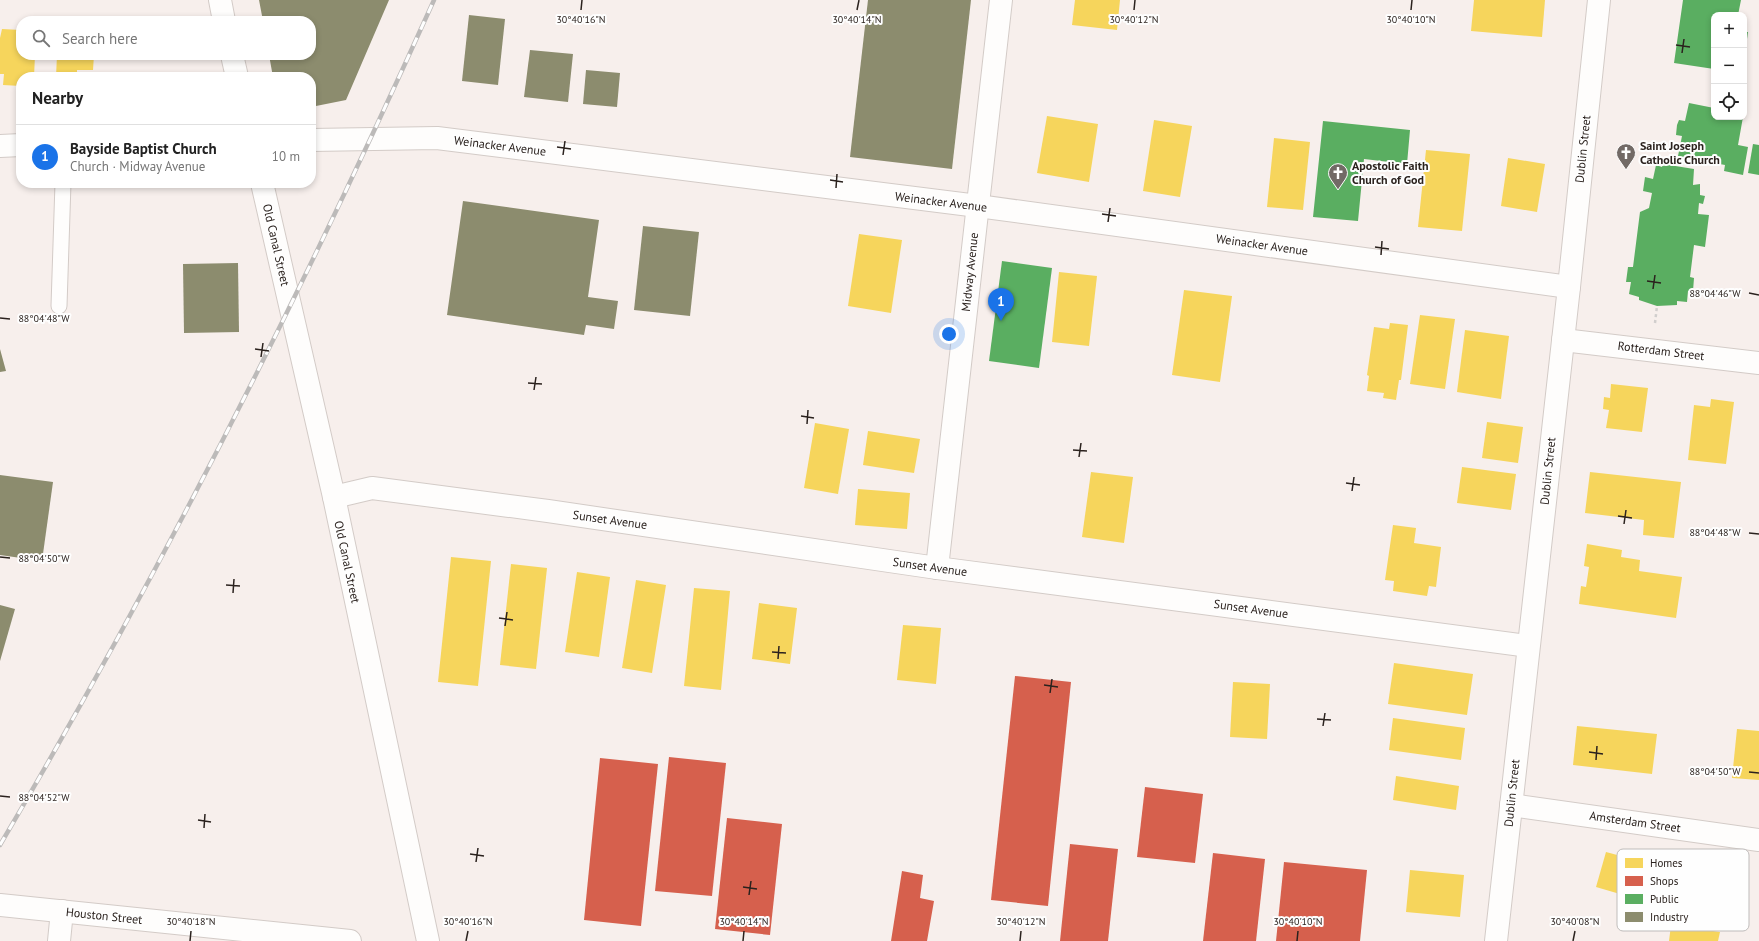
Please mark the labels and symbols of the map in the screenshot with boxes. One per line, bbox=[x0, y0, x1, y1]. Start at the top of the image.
text: 30°40'16"N bbox=[556, 13, 606, 26]
text: 30°40'14"N bbox=[832, 13, 882, 26]
text: 30°40'12"N bbox=[1109, 13, 1159, 26]
text: 30°40'10"N bbox=[1386, 13, 1436, 26]
street label: Dublin Street bbox=[1571, 114, 1594, 184]
street label: Weinacker Avenue bbox=[453, 132, 547, 159]
place label: Saint Joseph Catholic Church bbox=[1640, 138, 1720, 167]
church icon: Saint Joseph Catholic Church bbox=[1615, 142, 1637, 170]
place label: Apostolic Faith Church of God bbox=[1352, 158, 1429, 187]
church icon: Apostolic Faith Church of God bbox=[1327, 162, 1349, 190]
street label: Weinacker Avenue bbox=[894, 188, 988, 215]
street label: Old Canal Street bbox=[260, 202, 293, 287]
street label: Weinacker Avenue bbox=[1215, 231, 1309, 258]
street label: Midway Avenue bbox=[958, 232, 981, 312]
text: 88°04'46"W bbox=[1689, 287, 1741, 300]
pin: 1 bbox=[988, 288, 1014, 321]
text: 88°04'48"W bbox=[18, 312, 70, 325]
your location bbox=[939, 324, 959, 344]
street label: Rotterdam Street bbox=[1617, 338, 1705, 363]
street label: Dublin Street bbox=[1536, 436, 1559, 506]
street label: Sunset Avenue bbox=[572, 507, 648, 532]
street label: Old Canal Street bbox=[331, 519, 364, 604]
text: 88°04'48"W bbox=[1689, 526, 1741, 539]
text: 88°04'50"W bbox=[18, 552, 70, 565]
street label: Sunset Avenue bbox=[892, 554, 968, 579]
street label: Sunset Avenue bbox=[1213, 596, 1289, 621]
street label: Dublin Street bbox=[1500, 758, 1523, 828]
text: 88°04'50"W bbox=[1689, 765, 1741, 778]
text: 88°04'52"W bbox=[18, 791, 70, 804]
street label: Amsterdam Street bbox=[1589, 808, 1682, 835]
legend bbox=[1617, 849, 1749, 931]
text: Homes bbox=[1650, 856, 1683, 870]
text: Shops bbox=[1650, 874, 1679, 888]
text: Public bbox=[1650, 892, 1679, 906]
street label: Houston Street bbox=[65, 904, 143, 927]
text: Industry bbox=[1650, 910, 1689, 924]
text: 30°40'18"N bbox=[166, 915, 216, 928]
text: 30°40'16"N bbox=[443, 915, 493, 928]
text: 30°40'14"N bbox=[719, 915, 769, 928]
text: 30°40'12"N bbox=[996, 915, 1046, 928]
text: 30°40'10"N bbox=[1273, 915, 1323, 928]
text: 30°40'08"N bbox=[1550, 915, 1600, 928]

